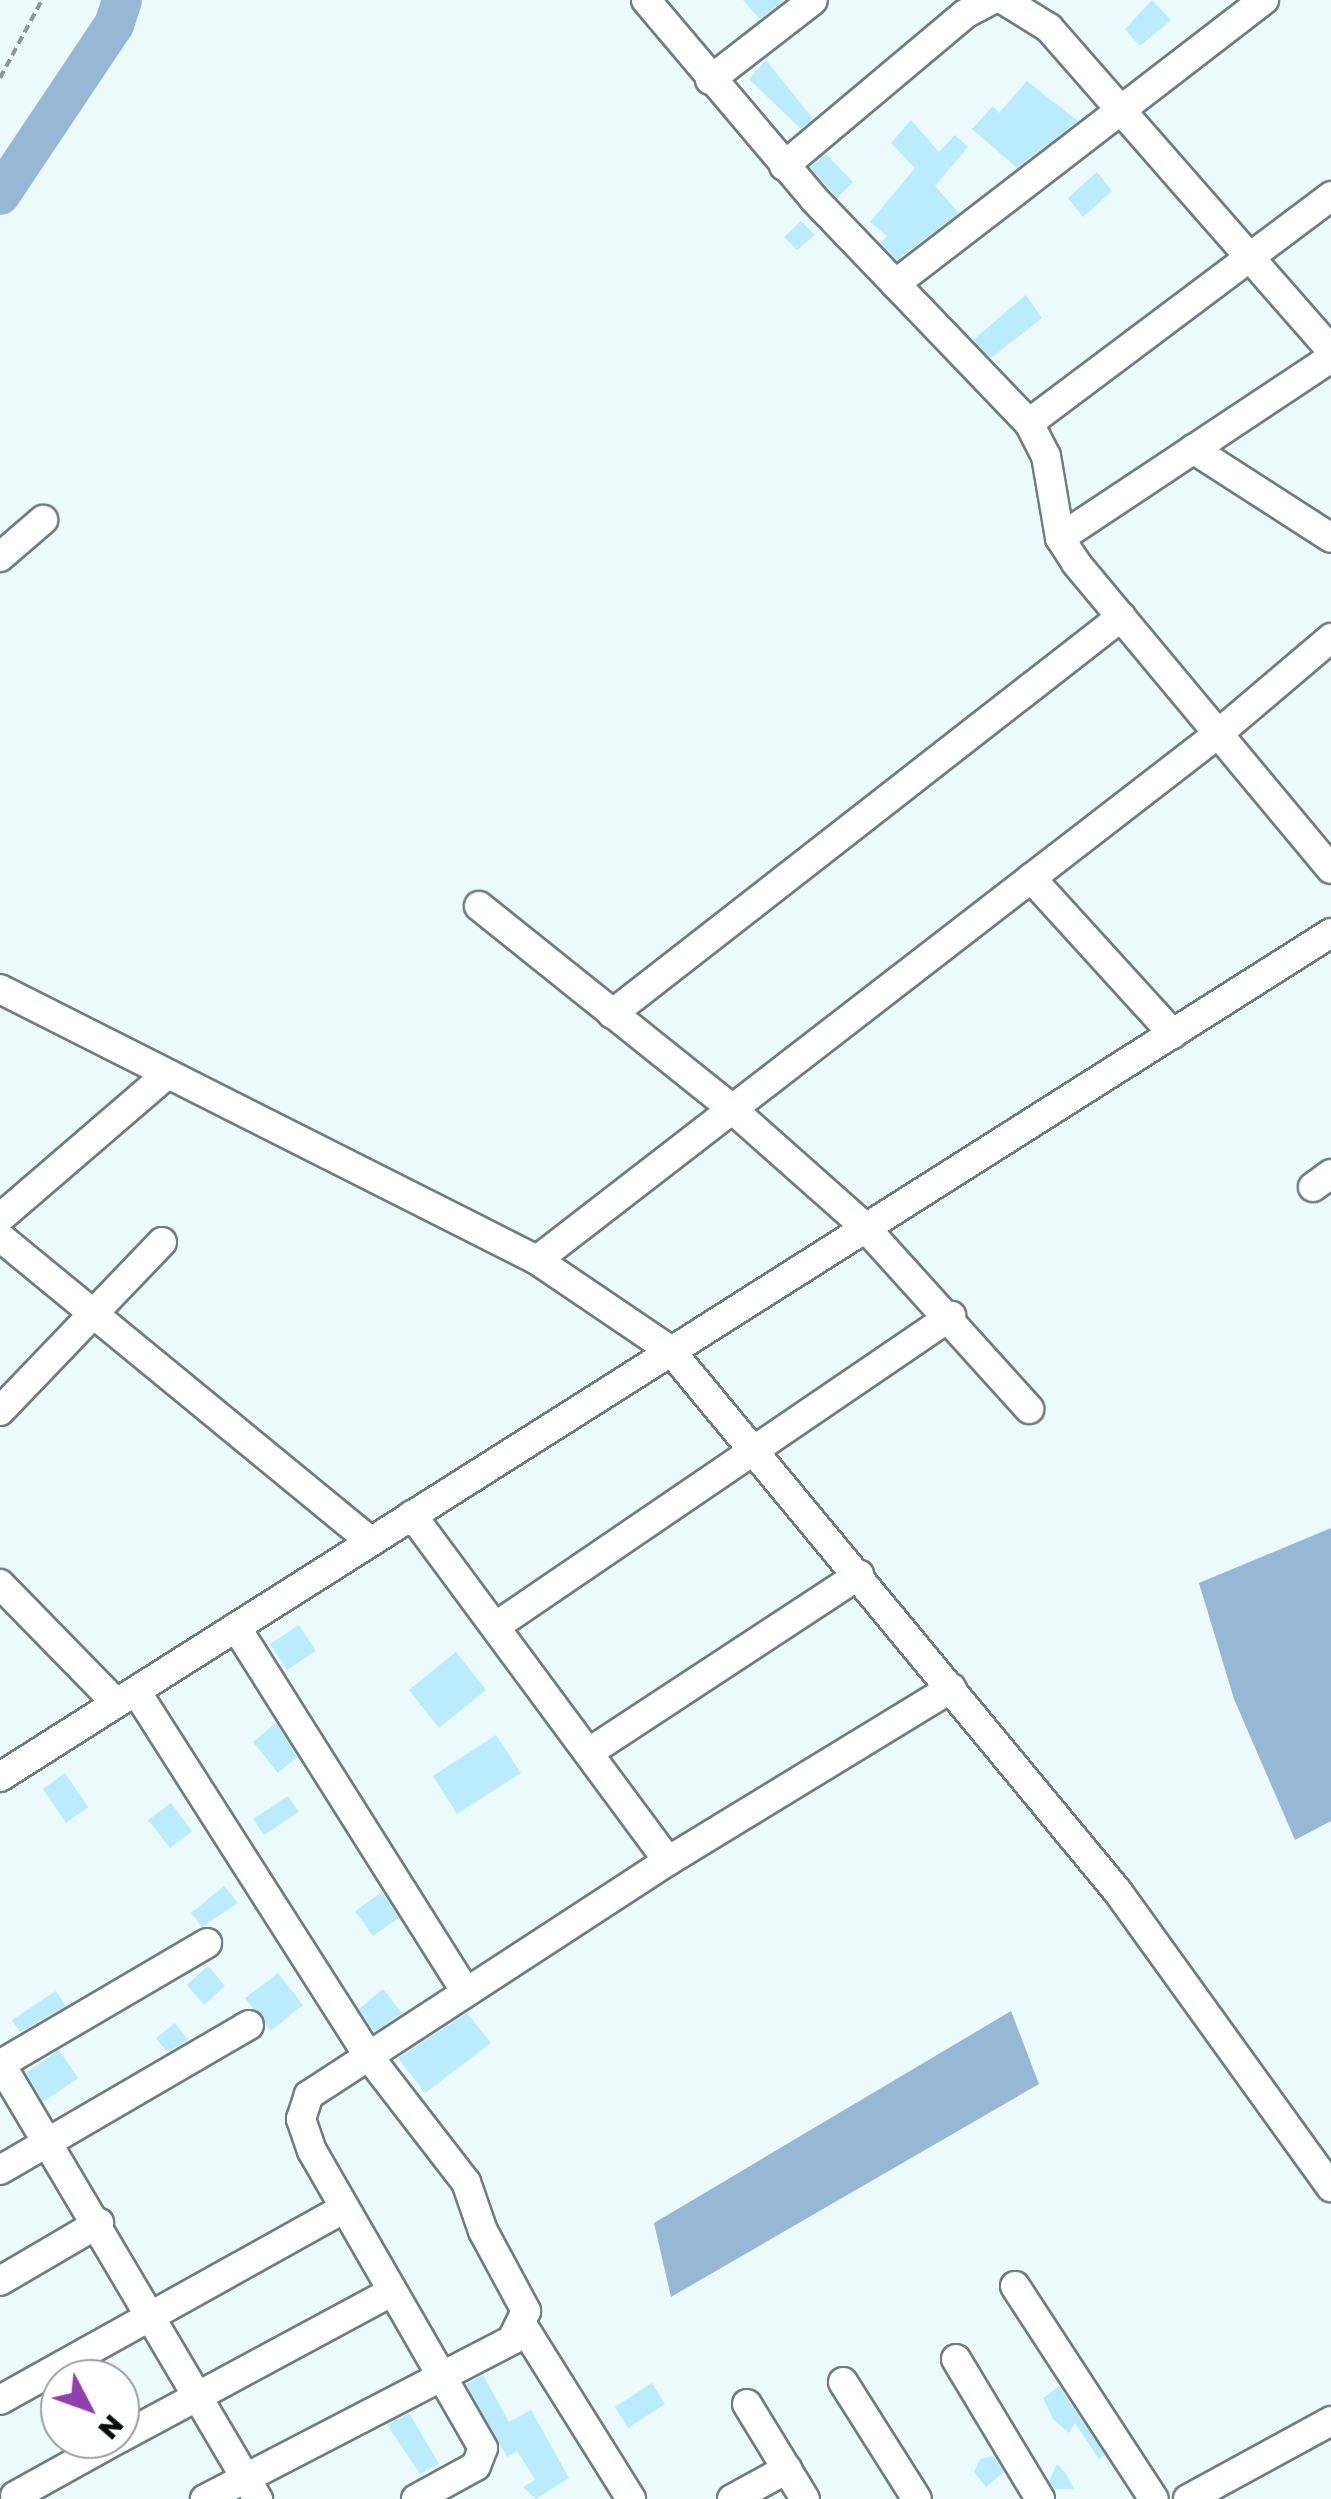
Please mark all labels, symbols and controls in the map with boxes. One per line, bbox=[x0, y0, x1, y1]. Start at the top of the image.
north arrow bbox=[40, 2359, 140, 2459]
text: N bbox=[92, 2409, 131, 2447]

